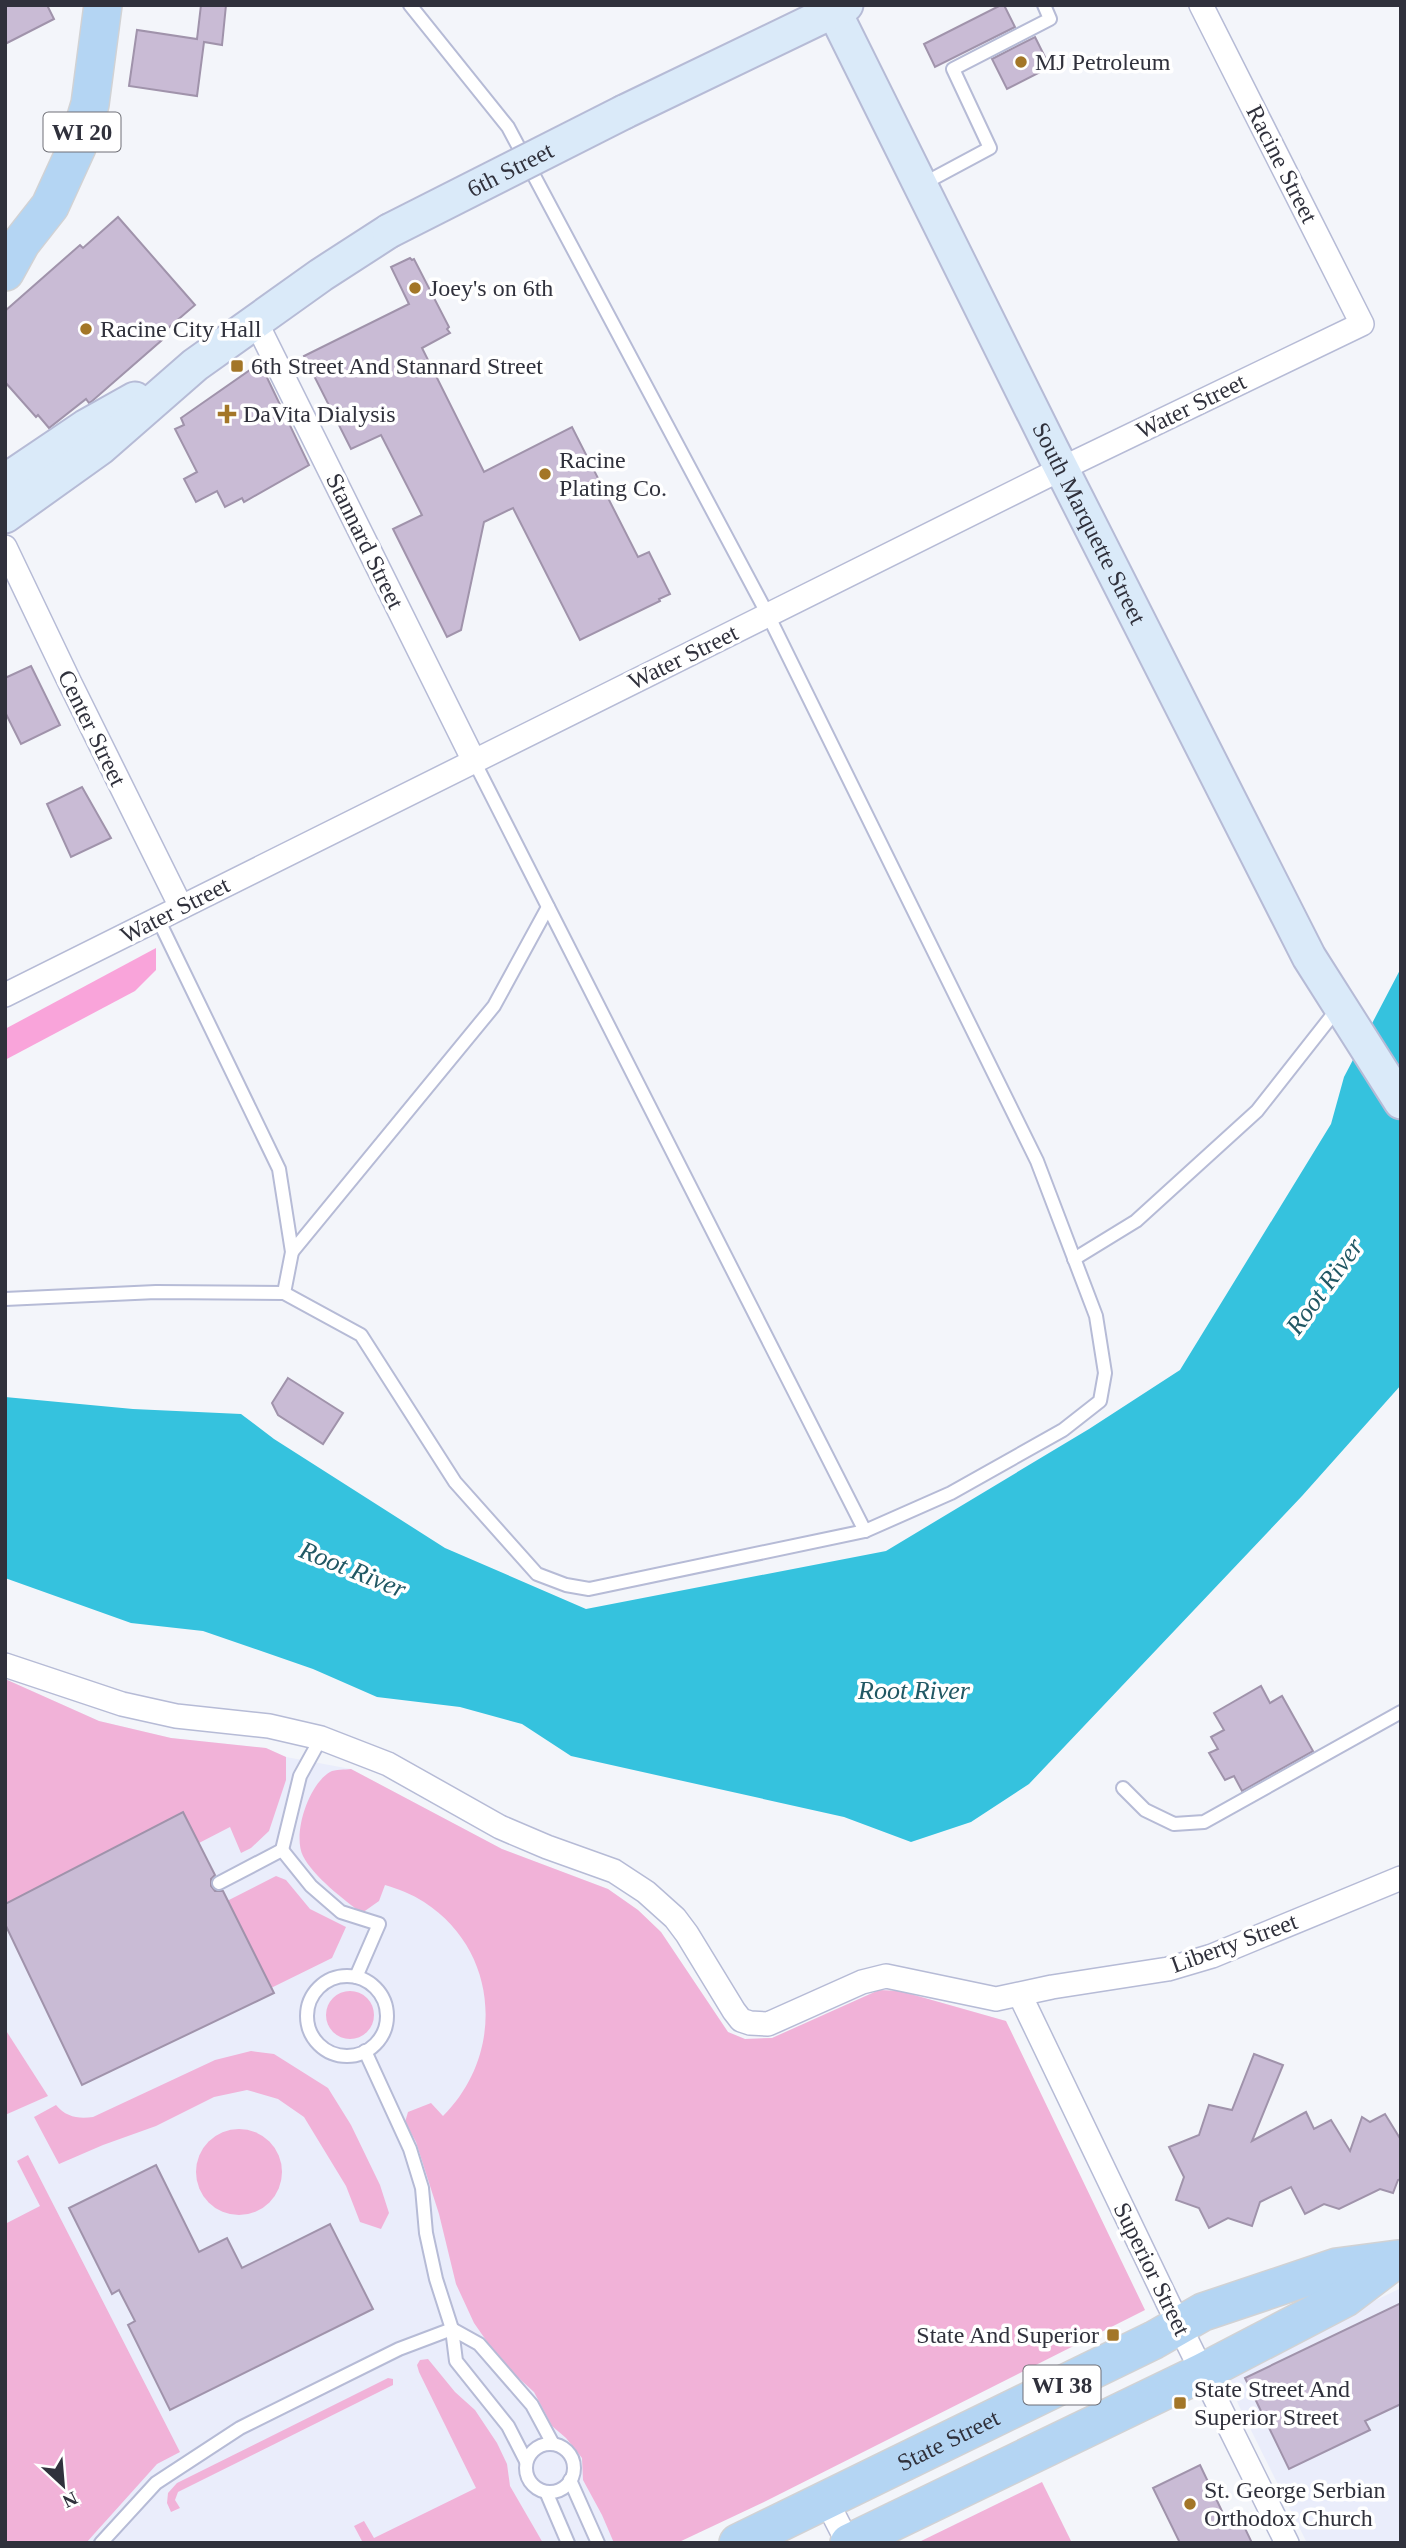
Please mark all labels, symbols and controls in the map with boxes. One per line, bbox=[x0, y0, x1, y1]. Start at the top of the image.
place label: MJ Petroleum bbox=[1035, 49, 1171, 75]
marker: MJ Petroleum bbox=[1013, 54, 1029, 70]
street label: Racine Street bbox=[1241, 101, 1323, 227]
road number: WI 20 bbox=[43, 113, 120, 152]
street label: 6th Street bbox=[463, 137, 558, 202]
place label: Joey's on 6th bbox=[429, 275, 553, 301]
marker: Joey's on 6th bbox=[407, 280, 423, 296]
place label: Racine City Hall bbox=[100, 316, 262, 342]
marker: Racine City Hall bbox=[78, 321, 94, 337]
place label: 6th Street And Stannard Street bbox=[251, 353, 543, 379]
marker: 6th Street And Stannard Street bbox=[229, 358, 245, 374]
street label: Water Street bbox=[1132, 368, 1250, 444]
place label: DaVita Dialysis bbox=[243, 401, 396, 427]
marker: DaVita Dialysis bbox=[217, 404, 237, 424]
street label: South Marquette Street bbox=[1027, 418, 1151, 629]
place label: Racine Plating Co. bbox=[559, 447, 667, 501]
marker: Racine Plating Co. bbox=[537, 466, 553, 482]
street label: Stannard Street bbox=[321, 469, 409, 613]
street label: Water Street bbox=[624, 619, 742, 695]
street label: Center Street bbox=[53, 666, 131, 791]
street label: Water Street bbox=[116, 871, 234, 949]
water label: Root River bbox=[1279, 1232, 1370, 1341]
water label: Root River bbox=[295, 1535, 411, 1604]
water label: Root River bbox=[857, 1676, 971, 1705]
street label: Liberty Street bbox=[1167, 1908, 1301, 1978]
street label: Superior Street bbox=[1109, 2198, 1196, 2340]
place label: State And Superior bbox=[916, 2322, 1099, 2348]
marker: State And Superior bbox=[1105, 2327, 1121, 2343]
road number: WI 38 bbox=[1024, 2366, 1100, 2404]
place label: State Street And Superior Street bbox=[1194, 2376, 1350, 2430]
marker: State Street And Superior Street bbox=[1172, 2395, 1188, 2411]
street label: State Street bbox=[893, 2404, 1004, 2476]
north arrow bbox=[28, 2450, 98, 2520]
place label: St. George Serbian Orthodox Church bbox=[1204, 2477, 1386, 2531]
text: N bbox=[59, 2487, 81, 2512]
marker: St. George Serbian Orthodox Church bbox=[1182, 2496, 1198, 2512]

